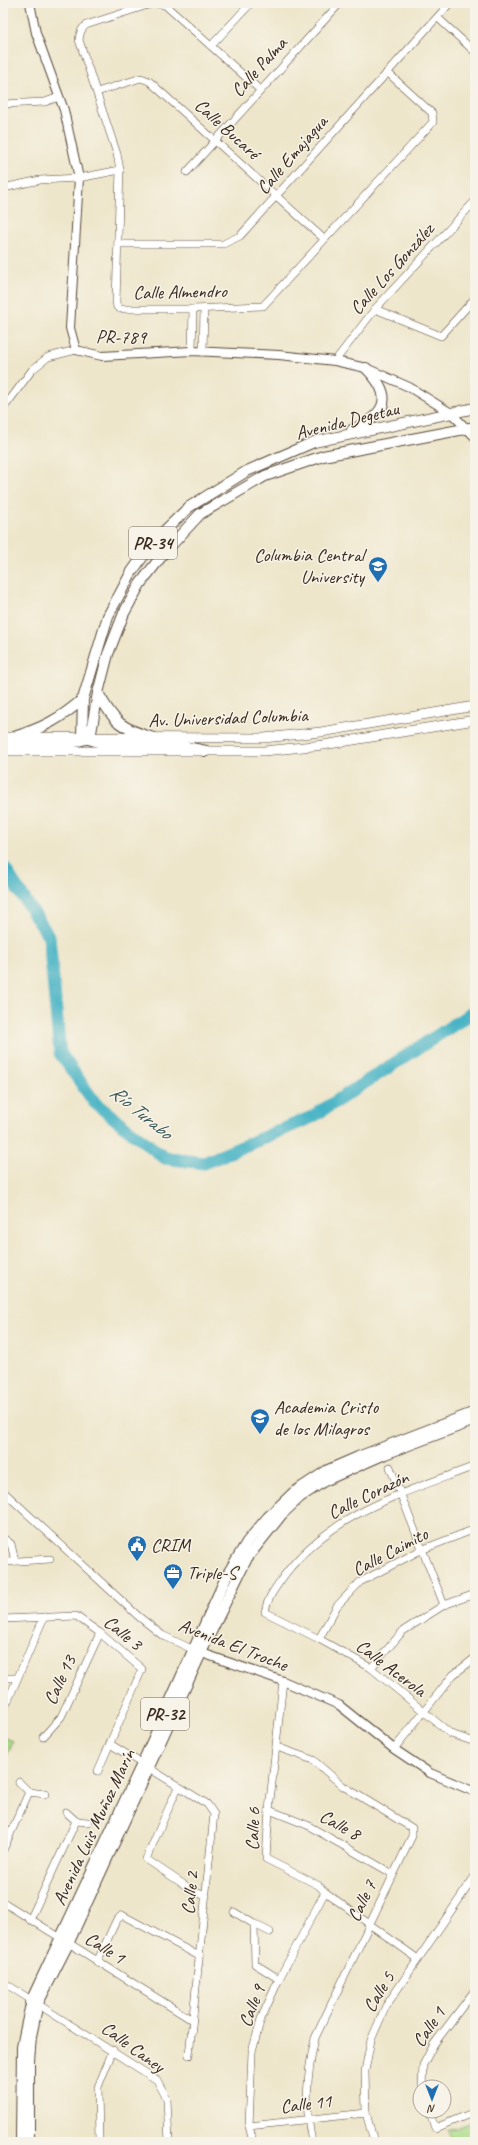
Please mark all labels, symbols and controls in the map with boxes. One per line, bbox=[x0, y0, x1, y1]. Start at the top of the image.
street label: Calle Palma bbox=[226, 31, 293, 102]
street label: Calle Bucaré bbox=[189, 93, 267, 166]
street label: Calle Emajagua bbox=[251, 109, 334, 199]
street label: Calle Los González bbox=[345, 217, 441, 320]
street label: Calle Almendro bbox=[133, 279, 228, 305]
street label: PR-789 bbox=[96, 325, 148, 349]
street label: Avenida Degetau bbox=[293, 396, 402, 445]
road number: PR-34 bbox=[129, 527, 177, 559]
place label: Columbia Central University bbox=[254, 543, 368, 589]
school or university icon: Columbia Central University bbox=[367, 555, 389, 583]
street label: Av. Universidad Columbia bbox=[148, 703, 309, 733]
water label: Río Turabo bbox=[105, 1079, 179, 1146]
place label: Academia Cristo de los Milagros bbox=[274, 1395, 379, 1441]
school or university icon: Academia Cristo de los Milagros bbox=[249, 1407, 271, 1435]
street label: Calle Corazón bbox=[324, 1465, 413, 1525]
street label: Calle Caimito bbox=[348, 1522, 433, 1582]
place label: CRIM bbox=[151, 1533, 192, 1557]
public building icon: CRIM bbox=[126, 1534, 148, 1562]
place label: Triple-S bbox=[187, 1561, 240, 1585]
office icon: Triple-S bbox=[162, 1562, 184, 1590]
street label: Calle 3 bbox=[99, 1610, 148, 1657]
street label: Avenida El Troche bbox=[175, 1613, 293, 1677]
street label: Calle Acerola bbox=[351, 1634, 432, 1703]
street label: Calle 13 bbox=[38, 1650, 82, 1708]
road number: PR-32 bbox=[141, 1698, 189, 1730]
street label: Avenida Luis Muñoz Marín bbox=[47, 1745, 141, 1909]
street label: Calle 8 bbox=[315, 1804, 367, 1847]
street label: Calle 6 bbox=[240, 1806, 266, 1851]
street label: Calle 2 bbox=[176, 1869, 204, 1916]
street label: Calle 7 bbox=[342, 1875, 383, 1926]
street label: Calle 1 bbox=[80, 1926, 131, 1970]
street label: Calle 5 bbox=[358, 1966, 401, 2017]
street label: Calle 9 bbox=[233, 1980, 271, 2030]
street label: Calle 1 bbox=[407, 2001, 452, 2052]
street label: Calle Caney bbox=[97, 2016, 171, 2079]
north arrow bbox=[412, 2079, 452, 2119]
street label: Calle 11 bbox=[279, 2089, 334, 2119]
text: N bbox=[426, 2102, 435, 2116]

